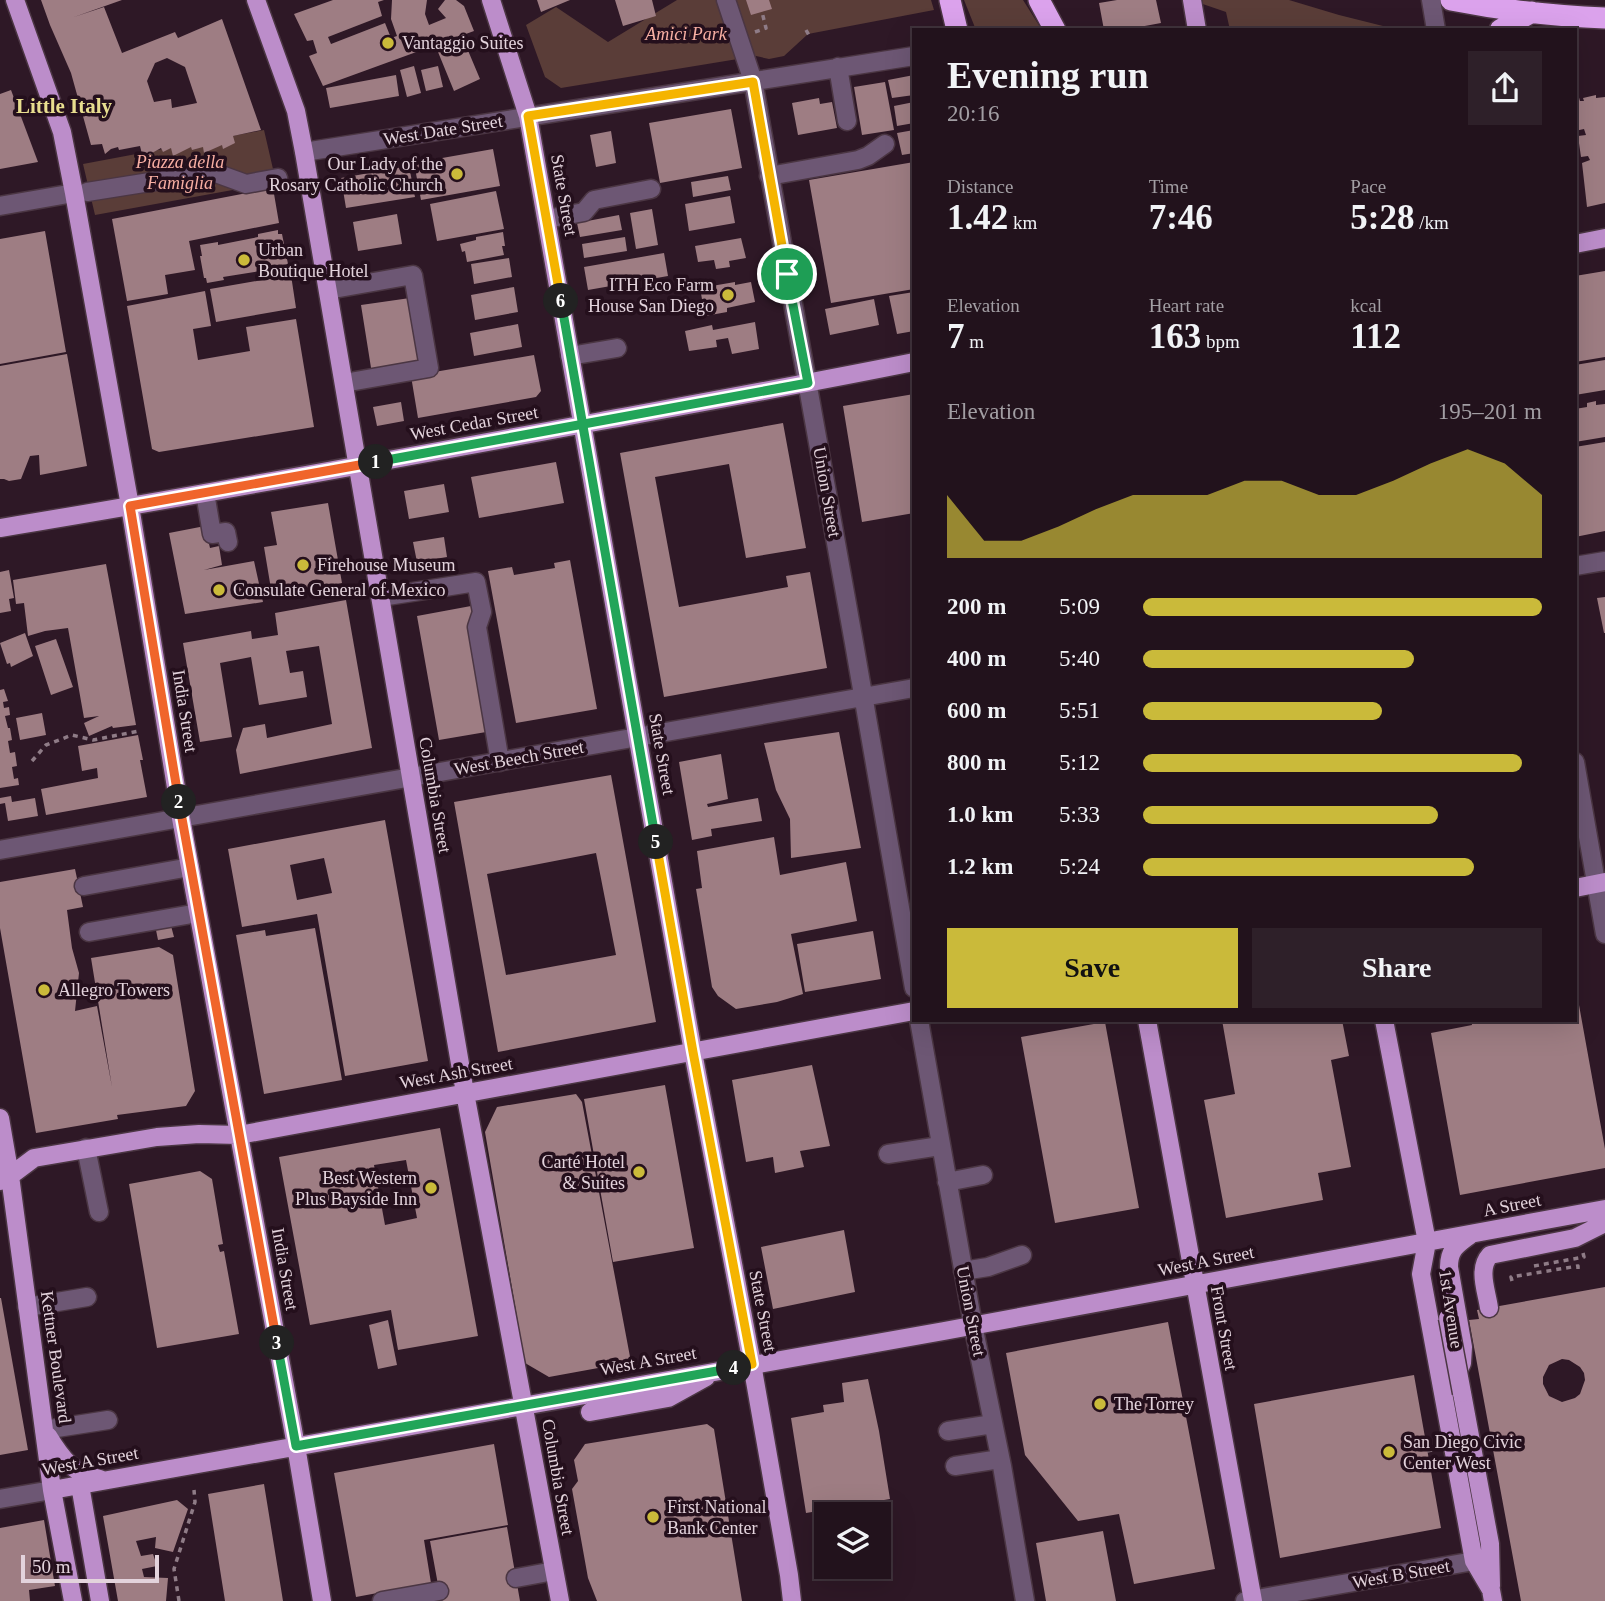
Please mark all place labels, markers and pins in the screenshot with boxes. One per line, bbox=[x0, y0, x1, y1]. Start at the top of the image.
place label: Vantaggio Suites bbox=[402, 33, 524, 53]
marker: Vantaggio Suites bbox=[380, 35, 396, 51]
place label: Our Lady of the Rosary Catholic Church bbox=[269, 154, 443, 195]
marker: Our Lady of the Rosary Catholic Church bbox=[449, 166, 465, 182]
place label: Urban Boutique Hotel bbox=[258, 240, 369, 281]
pin bbox=[757, 244, 817, 304]
marker: Urban Boutique Hotel bbox=[236, 252, 252, 268]
place label: ITH Eco Farm House San Diego bbox=[588, 275, 714, 316]
pin: 6 bbox=[544, 284, 578, 318]
marker: ITH Eco Farm House San Diego bbox=[720, 287, 736, 303]
pin: 1 bbox=[358, 444, 394, 480]
place label: Firehouse Museum bbox=[317, 555, 456, 575]
marker: Firehouse Museum bbox=[295, 557, 311, 573]
place label: Consulate General of Mexico bbox=[233, 580, 445, 600]
marker: Consulate General of Mexico bbox=[211, 582, 227, 598]
pin: 2 bbox=[162, 784, 196, 820]
pin: 5 bbox=[638, 824, 674, 860]
place label: Allegro Towers bbox=[58, 980, 170, 1000]
marker: Allegro Towers bbox=[36, 982, 52, 998]
place label: Carté Hotel & Suites bbox=[542, 1152, 625, 1193]
marker: Carté Hotel & Suites bbox=[631, 1164, 647, 1180]
place label: Best Western Plus Bayside Inn bbox=[295, 1168, 417, 1209]
marker: Best Western Plus Bayside Inn bbox=[423, 1180, 439, 1196]
pin: 3 bbox=[260, 1326, 294, 1360]
pin: 4 bbox=[716, 1350, 752, 1386]
place label: The Torrey bbox=[1114, 1394, 1194, 1414]
marker: The Torrey bbox=[1092, 1396, 1108, 1412]
place label: San Diego Civic Center West bbox=[1403, 1432, 1522, 1473]
marker: San Diego Civic Center West bbox=[1381, 1444, 1397, 1460]
place label: First National Bank Center bbox=[667, 1497, 767, 1538]
marker: First National Bank Center bbox=[645, 1509, 661, 1525]

